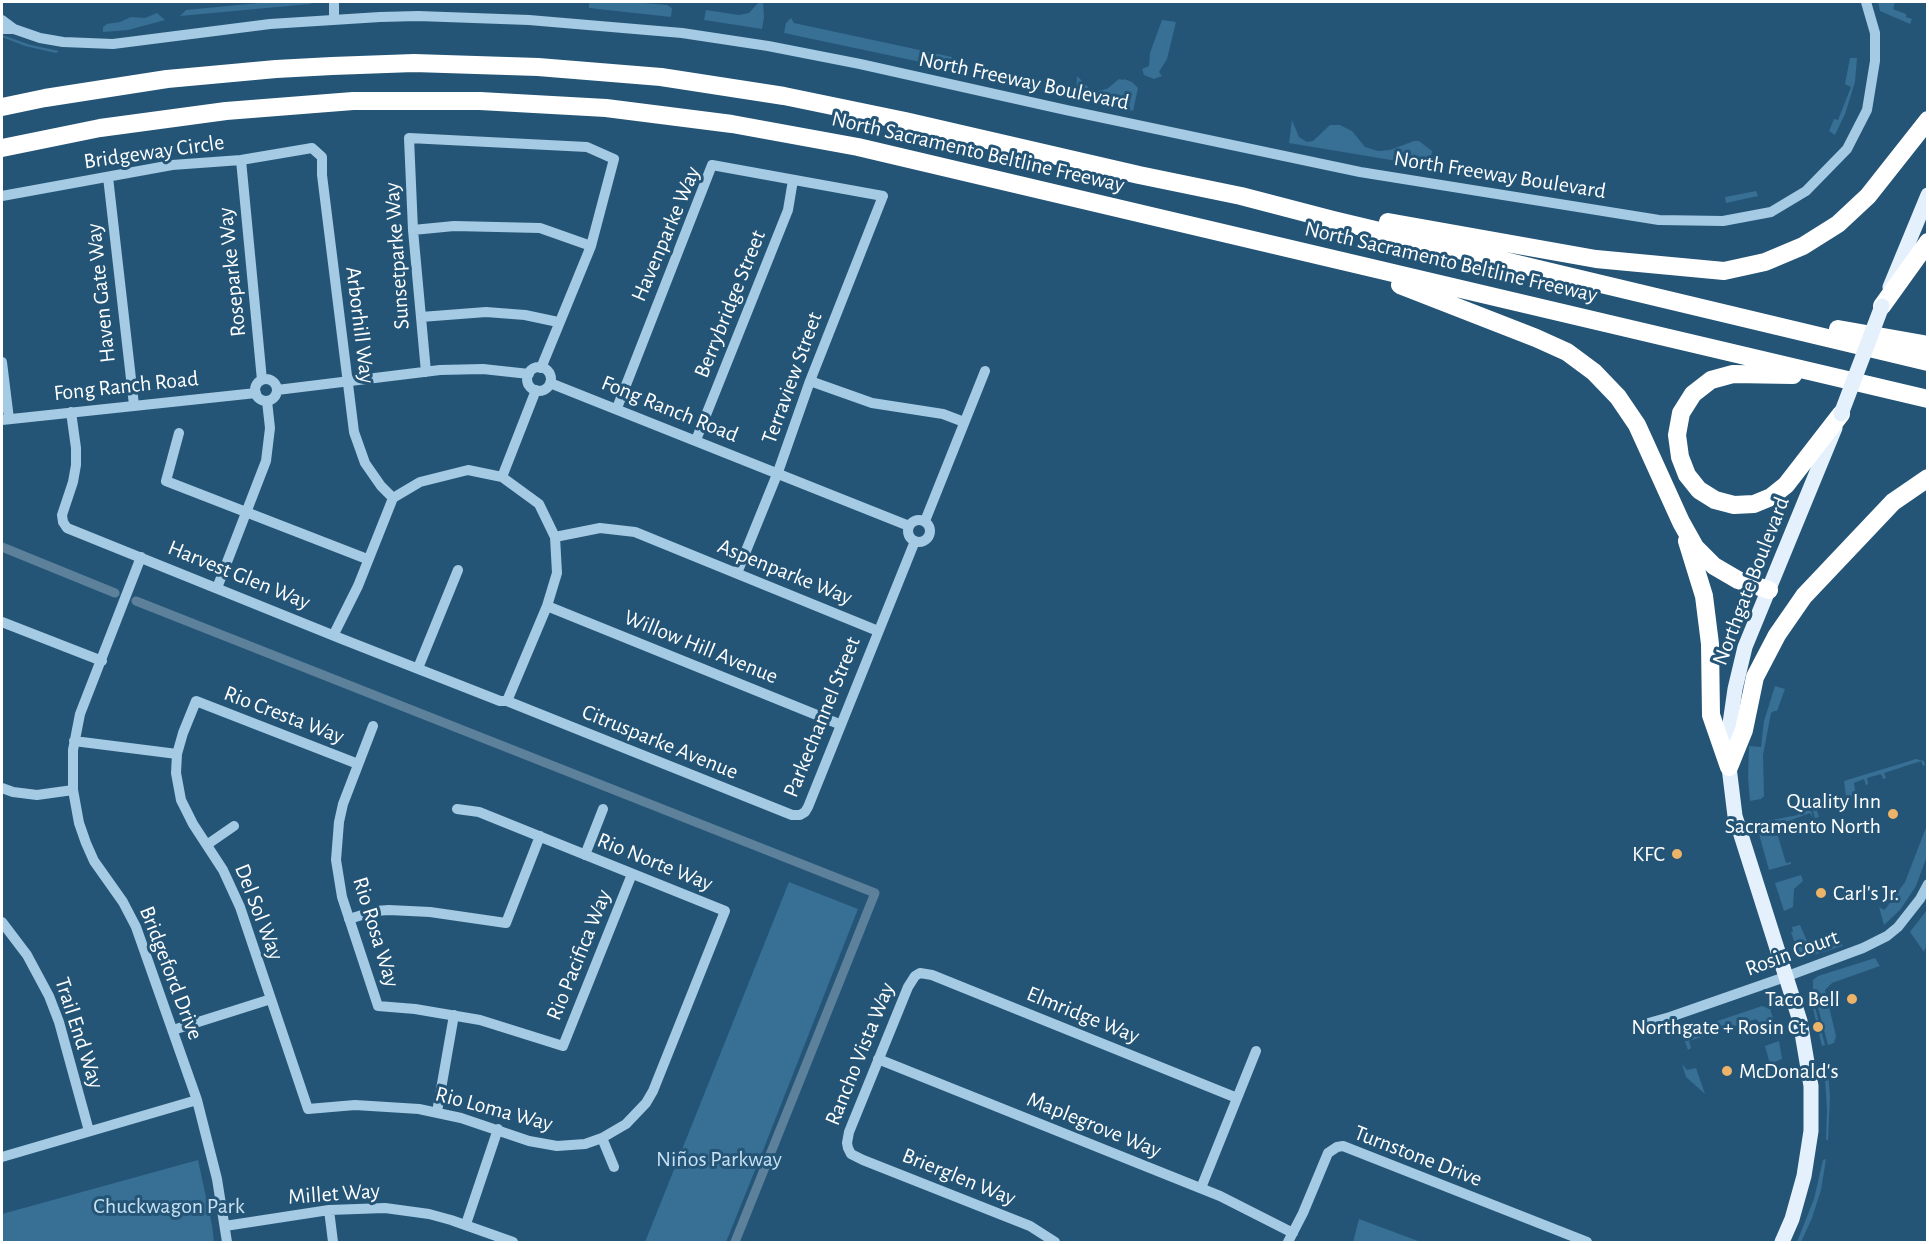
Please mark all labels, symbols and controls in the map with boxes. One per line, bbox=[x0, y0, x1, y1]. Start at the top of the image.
street label: North Freeway Boulevard bbox=[916, 46, 1132, 116]
street label: North Sacramento Beltline Freeway bbox=[829, 105, 1127, 199]
street label: Bridgeway Circle bbox=[82, 129, 226, 175]
street label: North Freeway Boulevard bbox=[1392, 145, 1608, 205]
street label: Havenparke Way bbox=[626, 162, 706, 306]
street label: Sunsetparke Way bbox=[379, 182, 415, 330]
street label: Roseparke Way bbox=[212, 206, 252, 338]
street label: North Sacramento Beltline Freeway bbox=[1302, 215, 1600, 309]
street label: Haven Gate Way bbox=[81, 222, 121, 364]
street label: Berrybridge Street bbox=[688, 226, 772, 382]
street label: Arborhill Way bbox=[340, 265, 380, 385]
street label: Terraview Street bbox=[756, 308, 828, 448]
street label: Fong Ranch Road bbox=[52, 365, 200, 407]
street label: Fong Ranch Road bbox=[598, 370, 742, 448]
street label: Northgate Boulevard bbox=[1707, 493, 1795, 669]
street label: Aspenparke Way bbox=[714, 533, 856, 611]
street label: Harvest Glen Way bbox=[164, 534, 314, 616]
street label: Willow Hill Avenue bbox=[620, 604, 782, 690]
street label: Parkechannel Street bbox=[778, 633, 866, 801]
street label: Rio Cresta Way bbox=[220, 680, 348, 750]
street label: Citrusparke Avenue bbox=[578, 699, 742, 785]
place label: Quality Inn Sacramento North bbox=[1725, 788, 1881, 840]
marker: Quality Inn Sacramento North bbox=[1886, 807, 1900, 821]
street label: Rio Norte Way bbox=[593, 827, 717, 897]
place label: KFC bbox=[1632, 841, 1665, 867]
marker: KFC bbox=[1670, 847, 1684, 861]
street label: Del Sol Way bbox=[229, 860, 289, 964]
street label: Rio Rosa Way bbox=[347, 874, 405, 990]
place label: Carl's Jr. bbox=[1833, 880, 1899, 906]
street label: Rio Pacifica Way bbox=[541, 886, 617, 1024]
marker: Carl's Jr. bbox=[1814, 886, 1828, 900]
street label: Bridgeford Drive bbox=[133, 902, 209, 1044]
street label: Rosin Court bbox=[1742, 924, 1842, 982]
street label: Trail End Way bbox=[49, 974, 109, 1092]
street label: Rancho Vista Way bbox=[819, 979, 901, 1129]
street label: Elmridge Way bbox=[1023, 980, 1143, 1050]
place label: Taco Bell bbox=[1765, 986, 1840, 1012]
marker: Taco Bell bbox=[1845, 992, 1859, 1006]
place label: Northgate + Rosin Ct bbox=[1631, 1014, 1806, 1040]
marker: Northgate + Rosin Ct bbox=[1811, 1020, 1825, 1034]
place label: McDonald's bbox=[1739, 1058, 1839, 1084]
marker: McDonald's bbox=[1720, 1064, 1734, 1078]
street label: Rio Loma Way bbox=[432, 1081, 556, 1137]
street label: Maplegrove Way bbox=[1023, 1086, 1165, 1164]
street label: Turnstone Drive bbox=[1350, 1120, 1486, 1192]
street label: Brierglen Way bbox=[898, 1142, 1020, 1212]
park label: Niños Parkway bbox=[656, 1146, 782, 1172]
street label: Millet Way bbox=[287, 1178, 381, 1210]
park label: Chuckwagon Park bbox=[93, 1193, 245, 1219]

